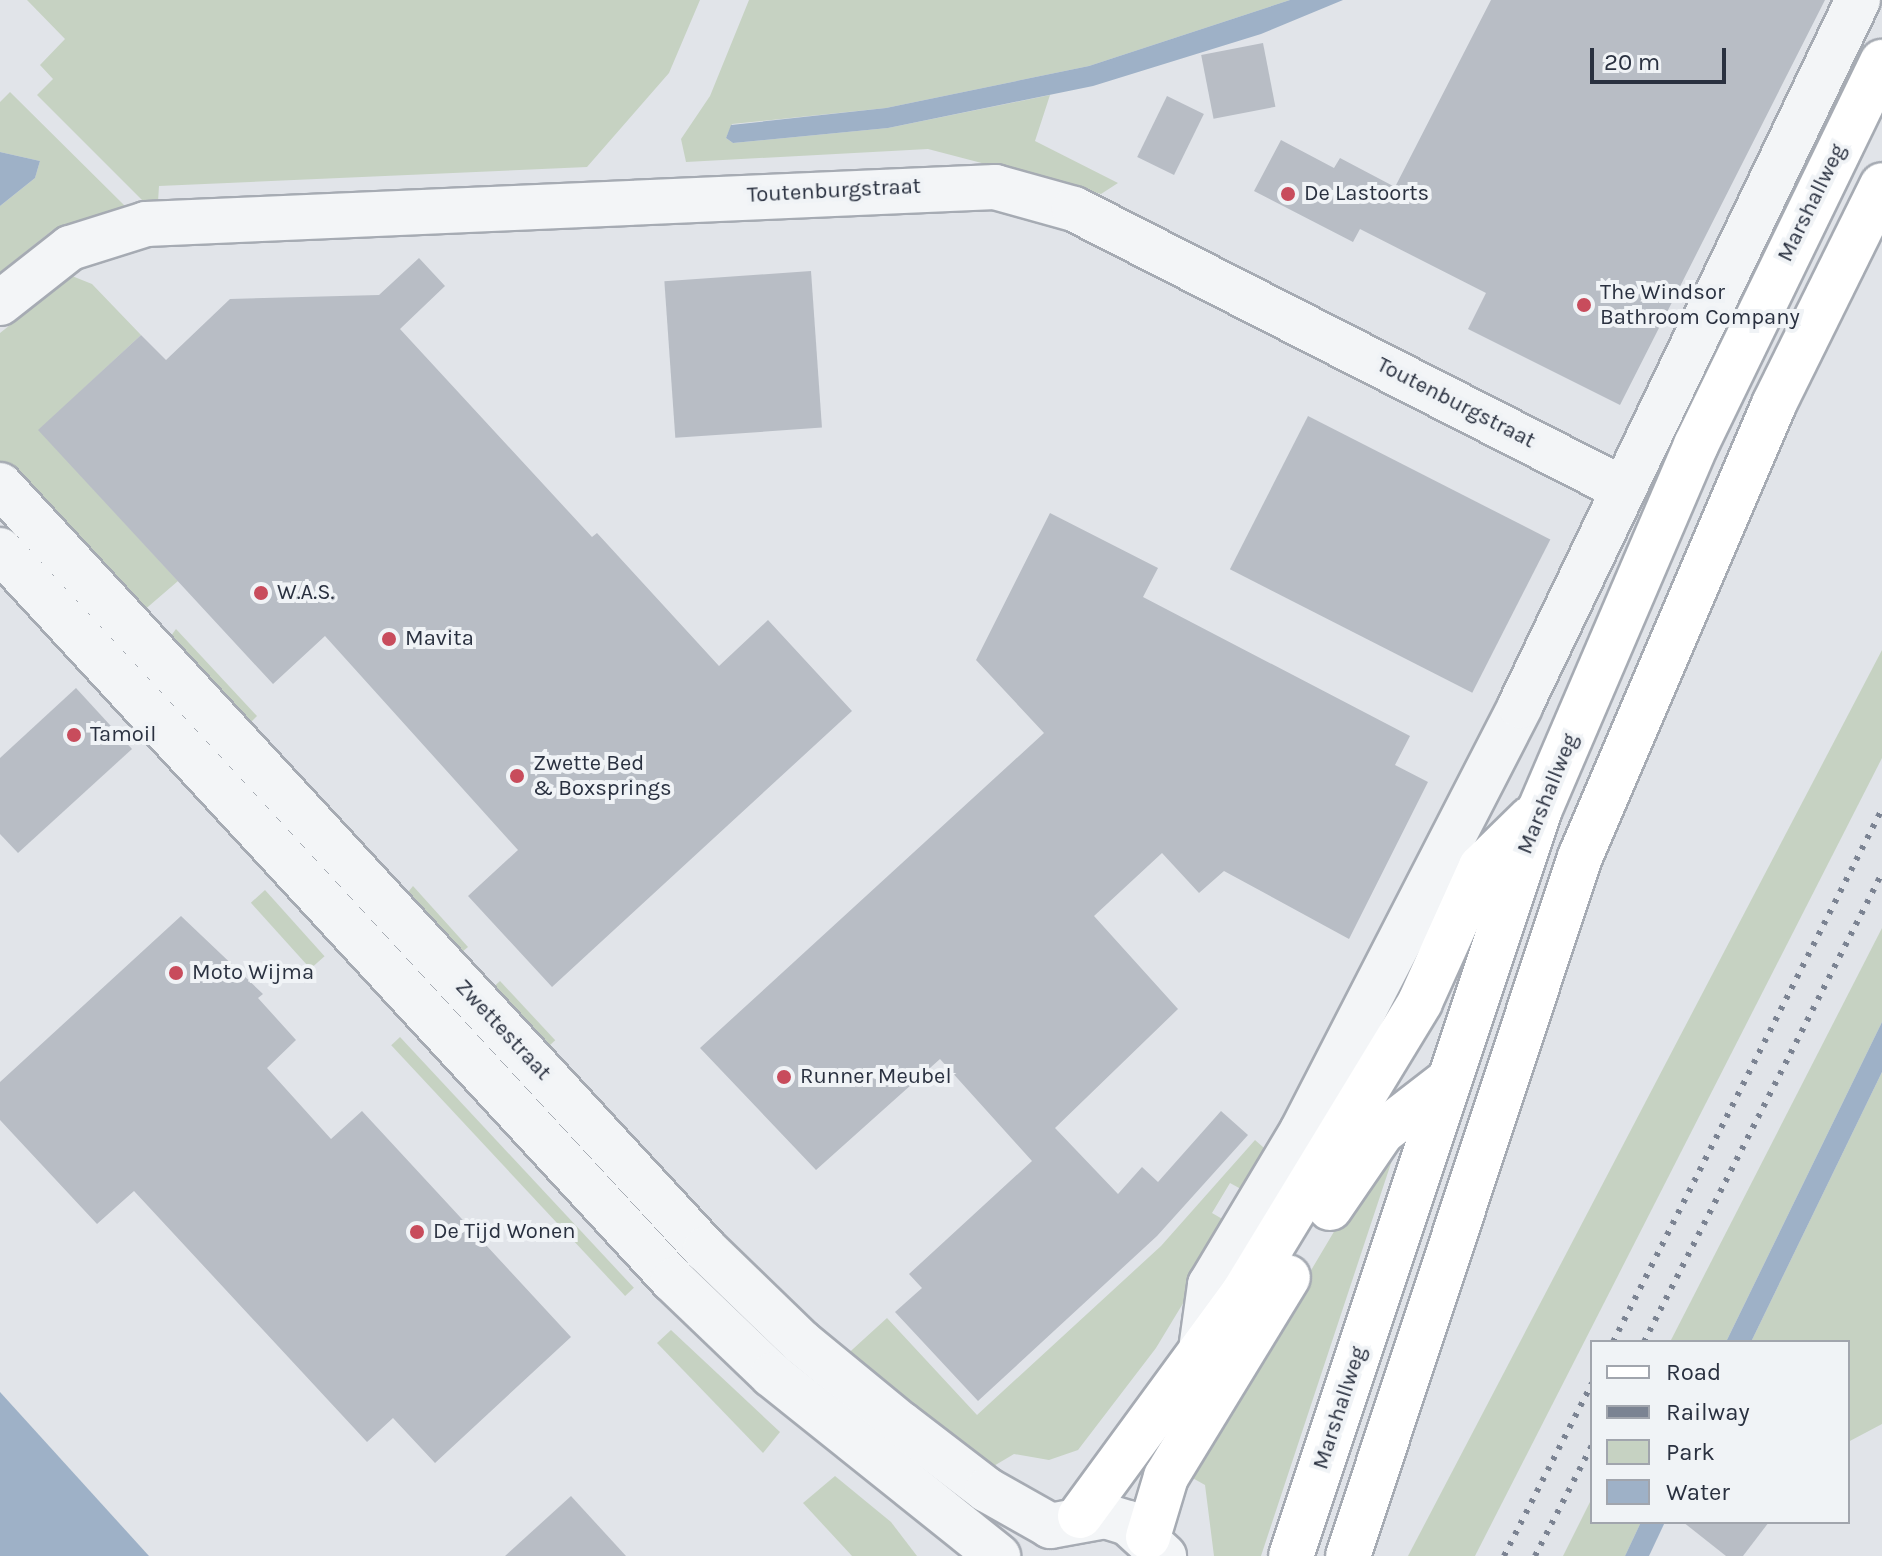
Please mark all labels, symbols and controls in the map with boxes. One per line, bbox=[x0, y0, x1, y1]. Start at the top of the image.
scale bar bbox=[1594, 32, 1730, 82]
text: 20 m bbox=[1604, 48, 1660, 76]
street label: Marshallweg bbox=[1772, 140, 1852, 266]
street label: Toutenburgstraat bbox=[746, 173, 922, 209]
place label: De Lastoorts bbox=[1304, 181, 1429, 207]
marker: De Lastoorts bbox=[1279, 185, 1297, 203]
place label: The Windsor Bathroom Company bbox=[1600, 279, 1800, 330]
marker: The Windsor Bathroom Company bbox=[1575, 296, 1593, 314]
street label: Toutenburgstraat bbox=[1372, 352, 1540, 454]
place label: W.A.S. bbox=[277, 580, 334, 606]
marker: W.A.S. bbox=[252, 584, 270, 602]
place label: Mavita bbox=[405, 626, 474, 652]
marker: Mavita bbox=[380, 630, 398, 648]
place label: Tamoil bbox=[90, 722, 157, 748]
marker: Tamoil bbox=[65, 726, 83, 744]
street label: Marshallweg bbox=[1512, 730, 1584, 858]
place label: Zwette Bed & Boxsprings bbox=[533, 750, 671, 802]
marker: Zwette Bed & Boxsprings bbox=[508, 767, 526, 785]
place label: Moto Wijma bbox=[192, 960, 314, 986]
marker: Moto Wijma bbox=[167, 964, 185, 982]
street label: Zwettestraat bbox=[450, 974, 556, 1086]
place label: Runner Meubel bbox=[800, 1064, 952, 1090]
marker: Runner Meubel bbox=[775, 1068, 793, 1086]
place label: De Tijd Wonen bbox=[433, 1219, 576, 1245]
marker: De Tijd Wonen bbox=[408, 1223, 426, 1241]
legend bbox=[1590, 1340, 1850, 1524]
street label: Marshallweg bbox=[1308, 1343, 1372, 1473]
text: Road bbox=[1666, 1358, 1721, 1386]
text: Railway bbox=[1666, 1398, 1750, 1426]
text: Park bbox=[1666, 1438, 1715, 1466]
text: Water bbox=[1666, 1478, 1730, 1506]

